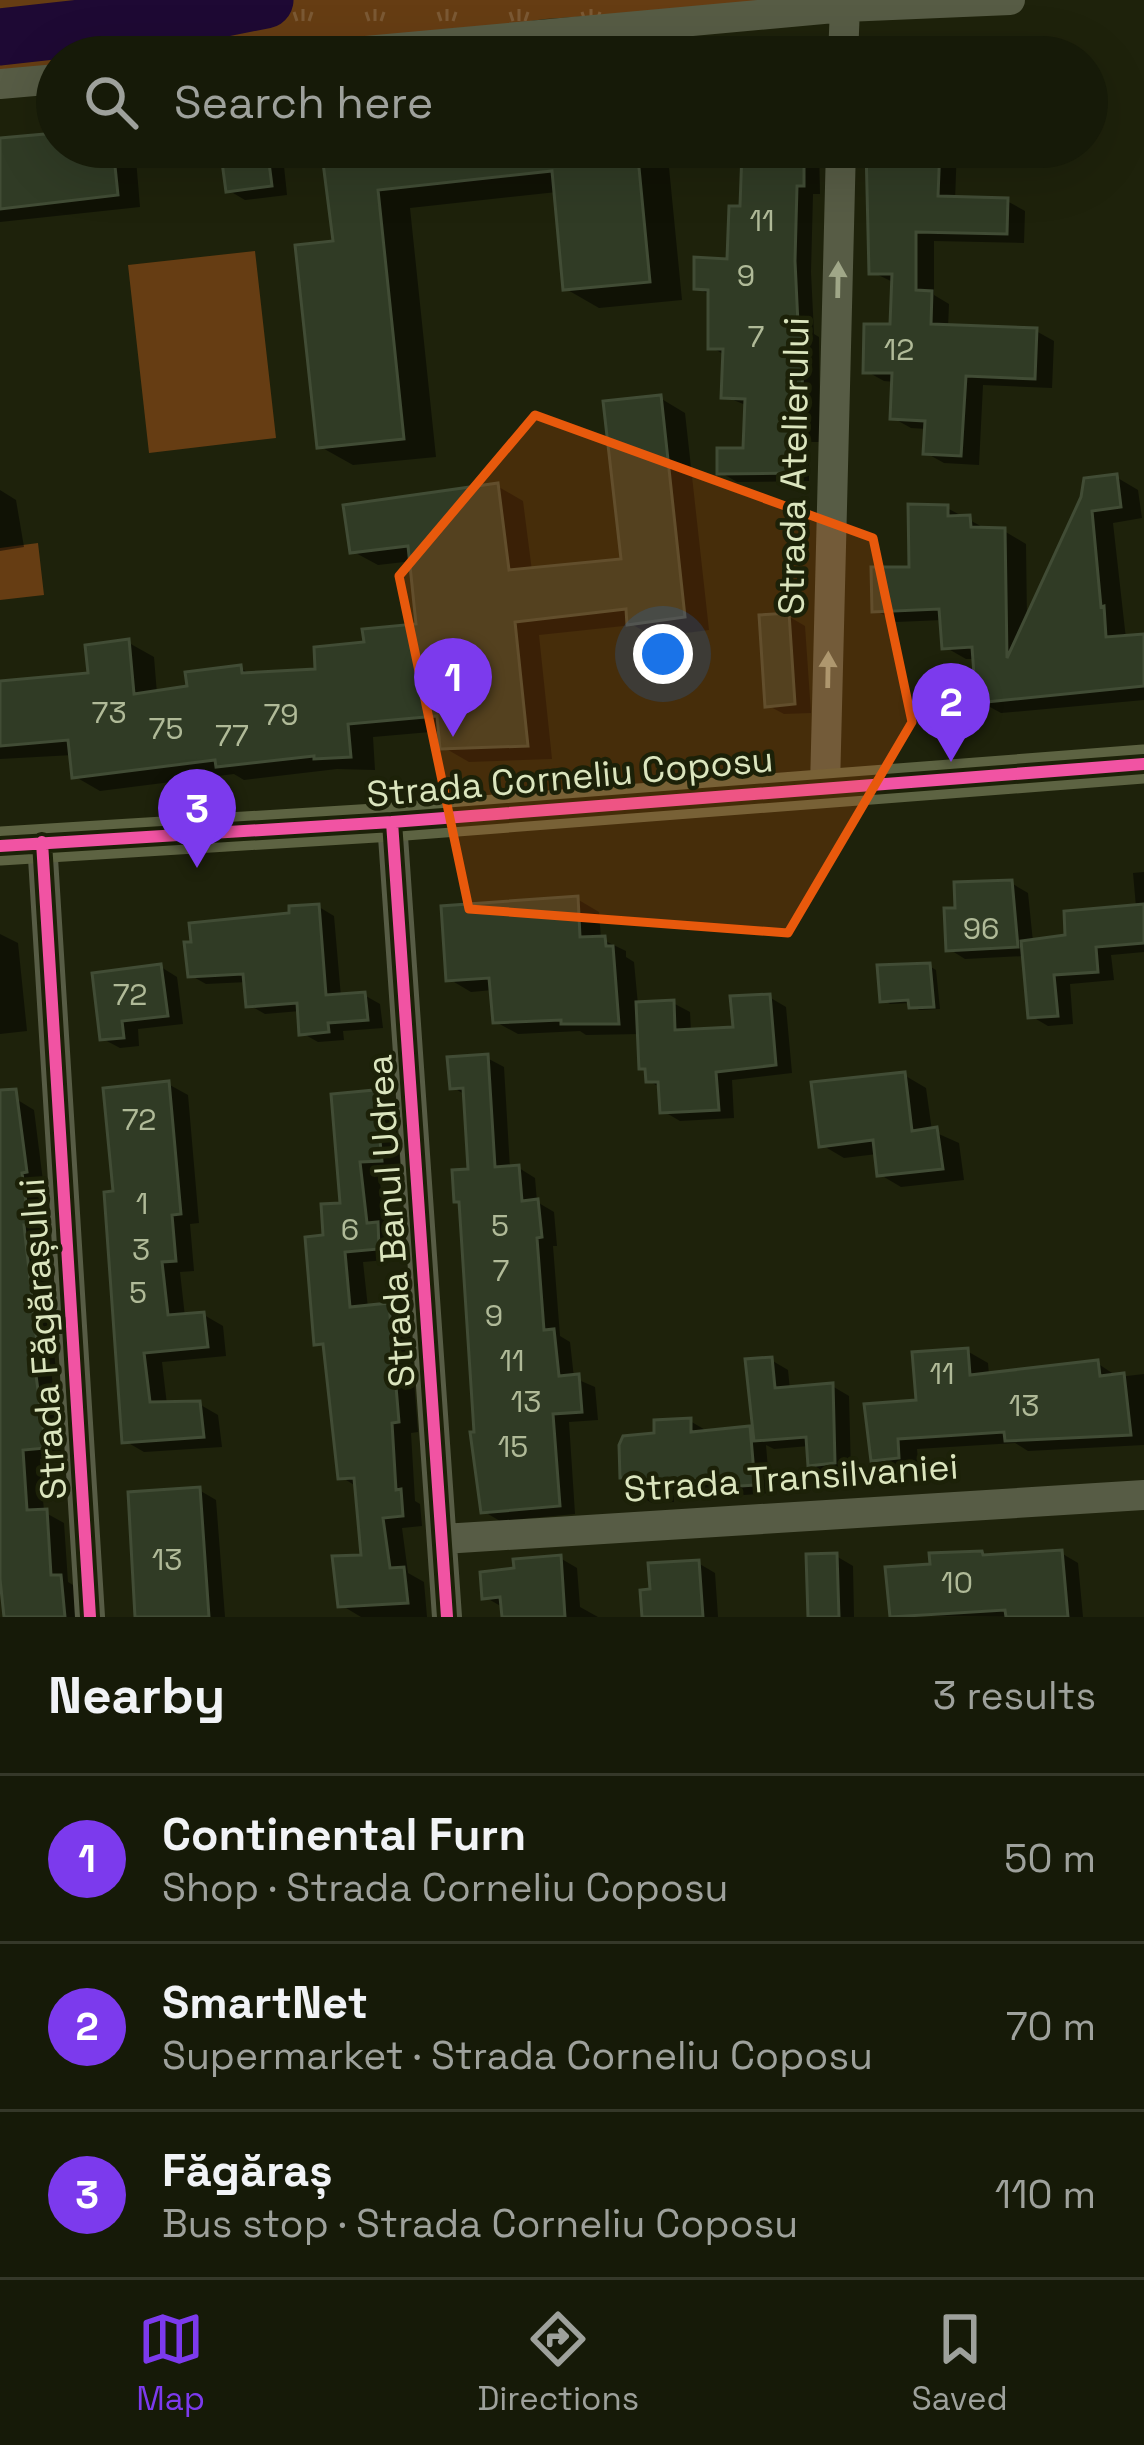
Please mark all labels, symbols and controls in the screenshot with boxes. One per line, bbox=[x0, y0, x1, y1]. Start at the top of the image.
search box bbox=[36, 36, 1108, 168]
icon: search bbox=[78, 69, 144, 135]
text: Search here bbox=[174, 74, 433, 131]
house number: 11 bbox=[749, 201, 775, 240]
house number: 9 bbox=[737, 256, 755, 295]
one-way arrow bbox=[828, 260, 847, 298]
house number: 7 bbox=[748, 317, 764, 356]
street label: Strada Atelierului bbox=[768, 317, 820, 615]
house number: 12 bbox=[884, 330, 914, 369]
your location bbox=[633, 624, 693, 684]
pin: 1 bbox=[414, 638, 492, 737]
one-way arrow bbox=[819, 650, 838, 688]
pin: 2 bbox=[912, 663, 990, 762]
house number: 73 bbox=[91, 693, 127, 732]
house number: 79 bbox=[263, 695, 299, 734]
house number: 75 bbox=[149, 709, 183, 748]
house number: 77 bbox=[215, 716, 249, 755]
street label: Strada Corneliu Coposu bbox=[365, 736, 775, 818]
pin: 3 bbox=[158, 769, 236, 868]
house number: 96 bbox=[963, 909, 999, 948]
house number: 72 bbox=[113, 975, 147, 1014]
street label: Strada Banul Udrea bbox=[356, 1053, 426, 1389]
house number: 72 bbox=[122, 1100, 156, 1139]
street label: Strada Făgărașului bbox=[9, 1177, 77, 1501]
house number: 1 bbox=[136, 1184, 148, 1223]
house number: 5 bbox=[491, 1206, 509, 1245]
house number: 6 bbox=[341, 1210, 359, 1249]
house number: 3 bbox=[132, 1230, 150, 1269]
house number: 7 bbox=[493, 1251, 509, 1290]
house number: 5 bbox=[129, 1273, 147, 1312]
house number: 9 bbox=[485, 1296, 503, 1335]
house number: 11 bbox=[499, 1341, 525, 1380]
house number: 11 bbox=[929, 1354, 955, 1393]
house number: 13 bbox=[511, 1382, 541, 1421]
house number: 13 bbox=[1009, 1386, 1039, 1425]
house number: 15 bbox=[498, 1427, 528, 1466]
street label: Strada Transilvaniei bbox=[622, 1443, 960, 1513]
house number: 13 bbox=[152, 1540, 182, 1579]
house number: 10 bbox=[941, 1563, 973, 1602]
text: Nearby bbox=[48, 1663, 225, 1728]
text: 3 results bbox=[933, 1671, 1096, 1720]
text: Continental Furn bbox=[162, 1806, 526, 1863]
text: 1 bbox=[78, 1834, 96, 1883]
text: 50 m bbox=[1004, 1834, 1096, 1883]
text: Shop · Strada Corneliu Coposu bbox=[162, 1863, 728, 1912]
text: SmartNet bbox=[162, 1974, 368, 2031]
text: 2 bbox=[75, 2002, 99, 2051]
text: 70 m bbox=[1006, 2002, 1096, 2051]
text: Supermarket · Strada Corneliu Coposu bbox=[162, 2031, 873, 2080]
text: Făgăraș bbox=[162, 2142, 333, 2199]
text: 3 bbox=[75, 2170, 99, 2219]
text: 110 m bbox=[995, 2170, 1096, 2219]
text: Bus stop · Strada Corneliu Coposu bbox=[162, 2199, 798, 2248]
tab: Map bbox=[136, 2306, 205, 2420]
tab: Directions bbox=[477, 2306, 639, 2420]
tab: Saved bbox=[912, 2306, 1008, 2420]

